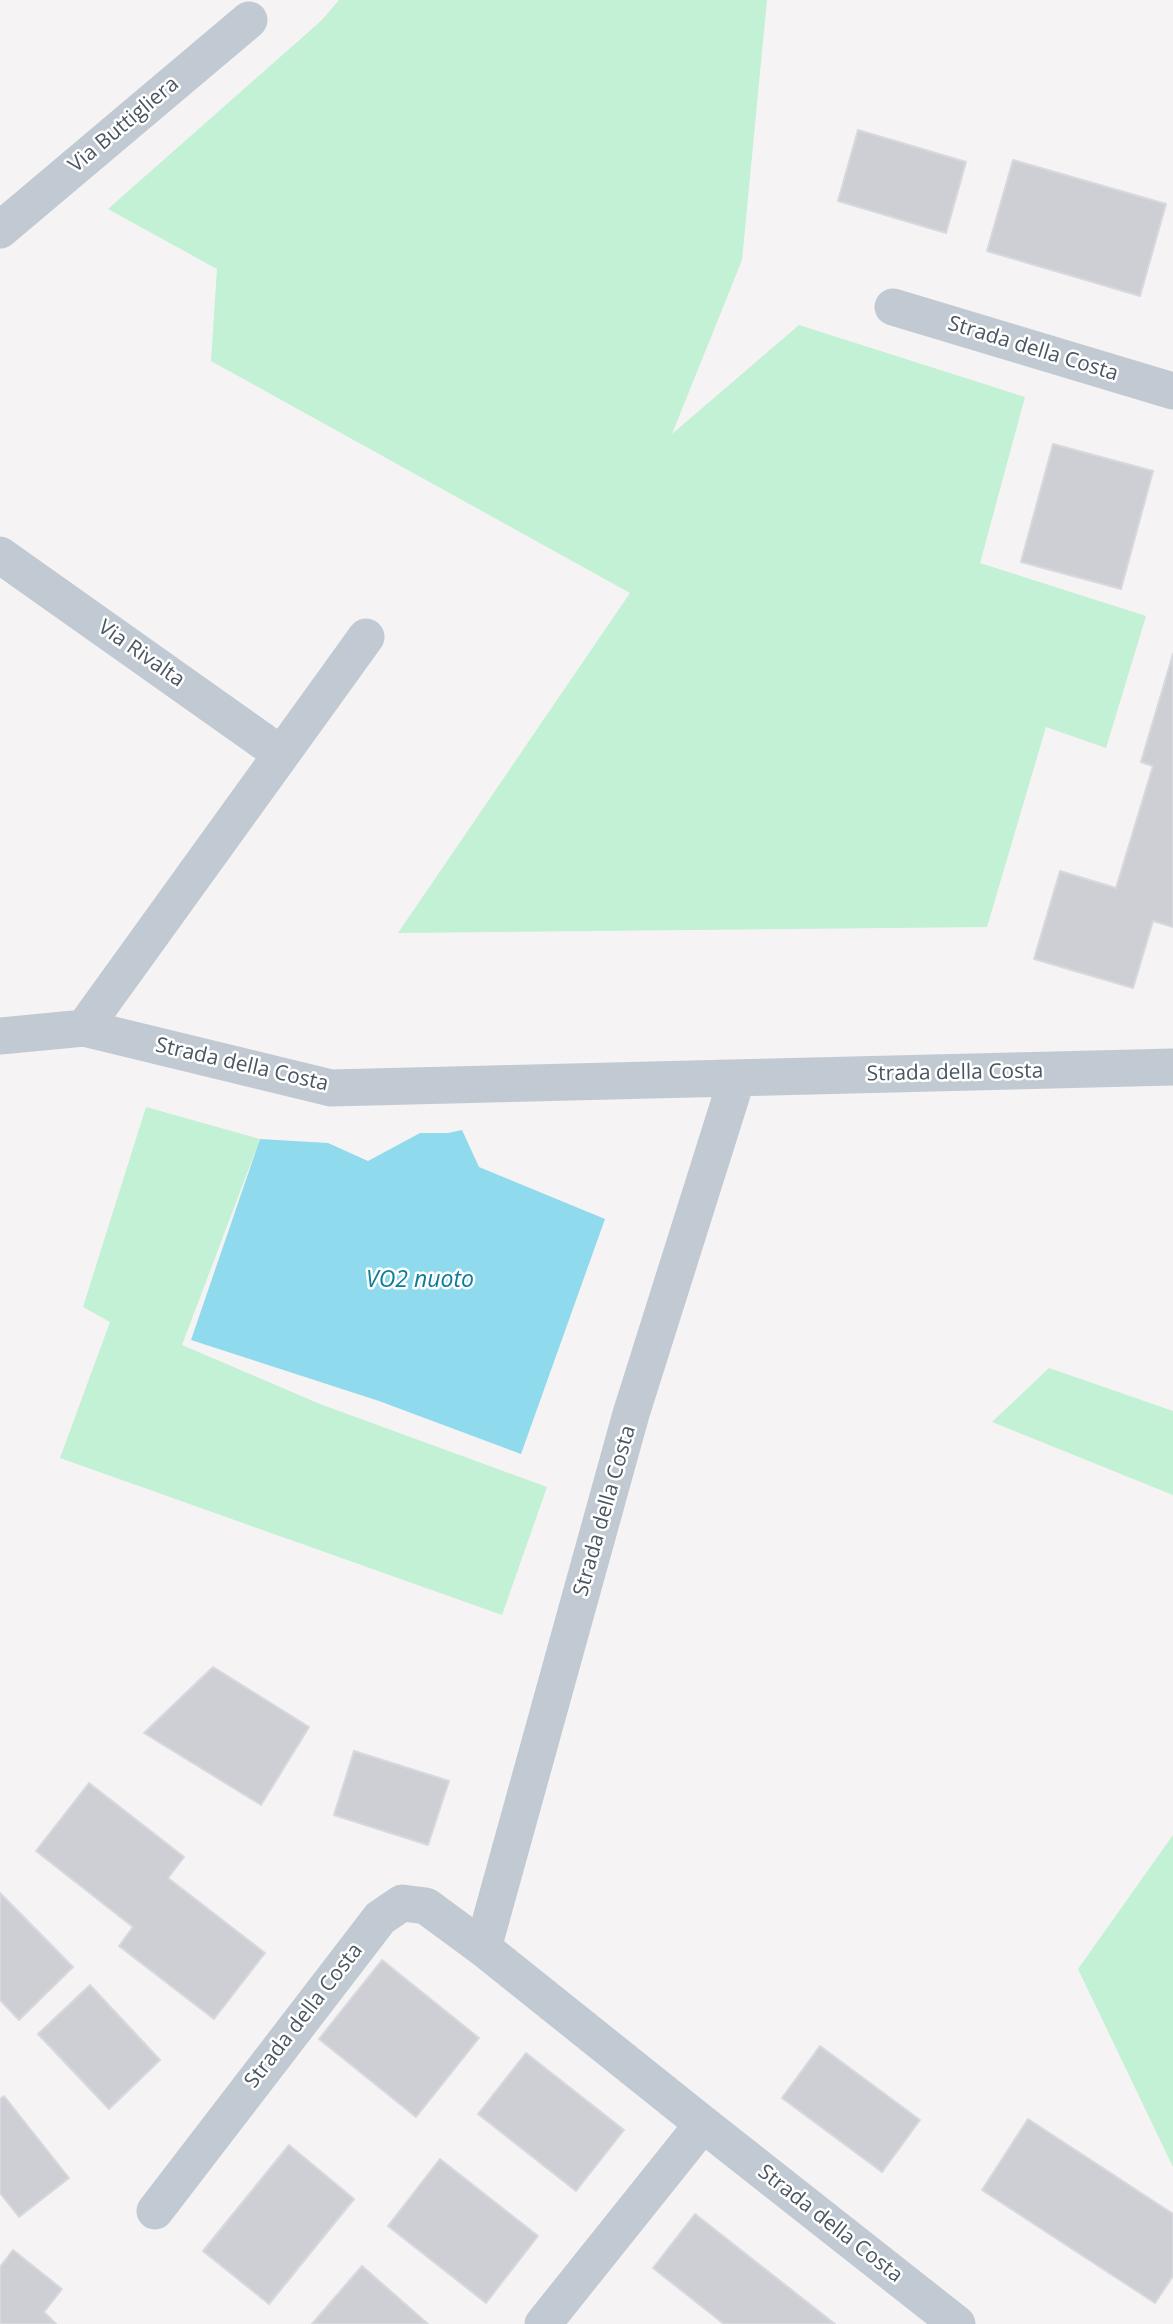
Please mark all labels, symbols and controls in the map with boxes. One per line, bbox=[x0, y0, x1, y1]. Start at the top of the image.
street label: Via Buttigliera bbox=[64, 72, 184, 178]
street label: Strada della Costa bbox=[945, 311, 1121, 387]
street label: Via Rivalta bbox=[93, 615, 189, 693]
street label: Strada della Costa bbox=[153, 1033, 331, 1097]
street label: Strada della Costa bbox=[866, 1059, 1044, 1087]
water label: VO2 nuoto bbox=[366, 1266, 474, 1294]
street label: Strada della Costa bbox=[569, 1423, 641, 1599]
street label: Strada della Costa bbox=[240, 1939, 368, 2093]
street label: Strada della Costa bbox=[753, 2160, 907, 2288]

